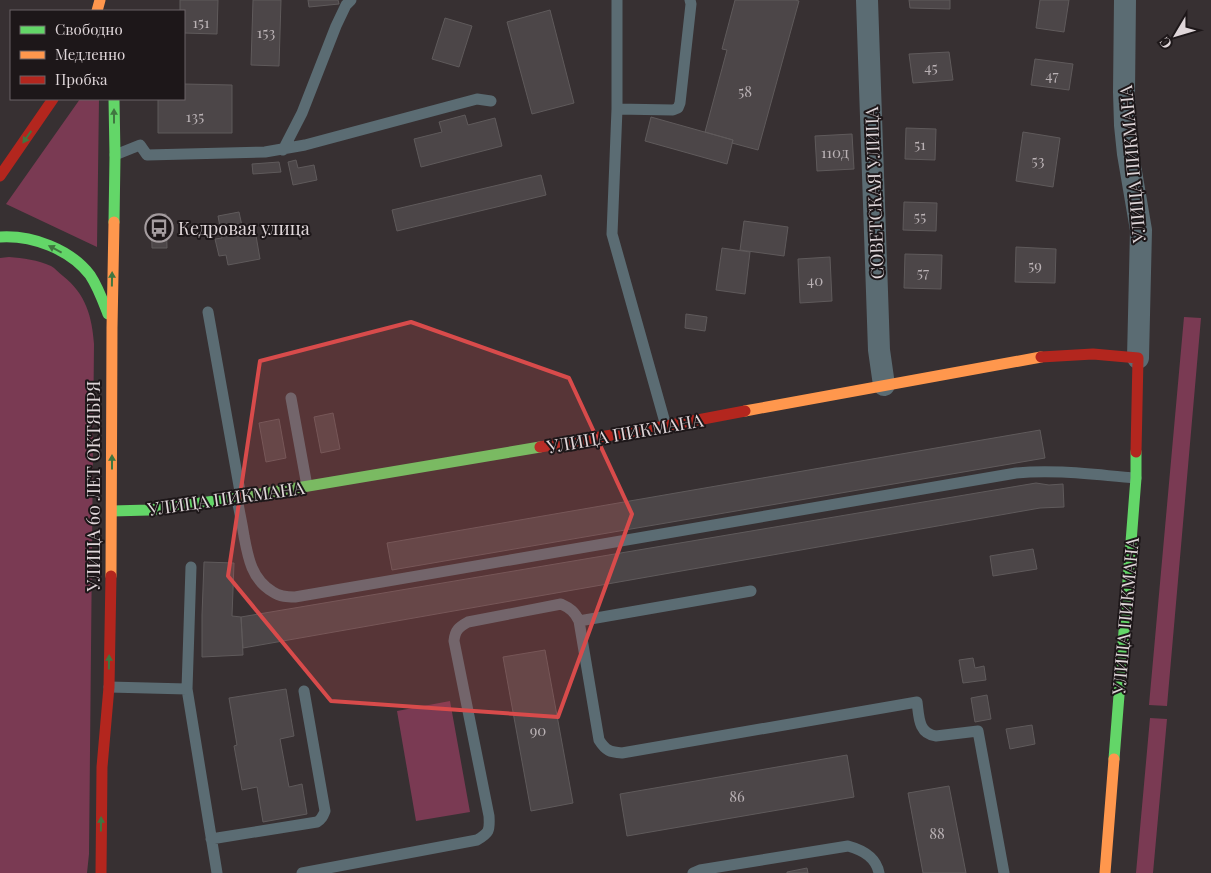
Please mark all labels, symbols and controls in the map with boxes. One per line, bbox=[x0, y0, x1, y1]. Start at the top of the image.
legend bbox=[10, 10, 185, 100]
north arrow bbox=[1151, 10, 1201, 60]
house number: 151 bbox=[192, 12, 210, 32]
text: Свободно bbox=[55, 19, 123, 39]
house number: 153 bbox=[257, 22, 275, 42]
text: С bbox=[1155, 33, 1176, 53]
text: Медленно bbox=[55, 44, 125, 64]
house number: 45 bbox=[924, 57, 938, 77]
house number: 47 bbox=[1045, 65, 1059, 85]
text: Пробка bbox=[55, 69, 108, 89]
house number: 58 bbox=[738, 81, 752, 101]
street label: УЛИЦА ПИКМАНА bbox=[1113, 84, 1151, 245]
house number: 135 bbox=[186, 106, 204, 126]
street label: СОВЕТСКАЯ УЛИЦА bbox=[859, 106, 889, 280]
one-way arrow bbox=[110, 108, 118, 124]
one-way arrow bbox=[22, 131, 32, 144]
house number: 51 bbox=[914, 134, 926, 154]
house number: 110д bbox=[821, 142, 849, 162]
house number: 53 bbox=[1032, 150, 1045, 170]
house number: 55 bbox=[914, 206, 926, 226]
bus stop icon: Кедровая улица bbox=[144, 213, 174, 243]
place label: Кедровая улица bbox=[178, 216, 310, 240]
one-way arrow bbox=[48, 245, 62, 253]
house number: 59 bbox=[1028, 255, 1042, 275]
house number: 57 bbox=[917, 262, 929, 282]
house number: 40 bbox=[807, 270, 823, 290]
one-way arrow bbox=[109, 271, 117, 287]
street label: УЛИЦА 60 ЛЕТ ОКТЯБРЯ bbox=[81, 381, 105, 593]
street label: УЛИЦА ПИКМАНА bbox=[544, 407, 706, 459]
one-way arrow bbox=[108, 454, 116, 470]
street label: УЛИЦА ПИКМАНА bbox=[145, 475, 307, 521]
street label: УЛИЦА ПИКМАНА bbox=[1106, 536, 1144, 697]
one-way arrow bbox=[105, 654, 113, 670]
house number: 90 bbox=[530, 720, 546, 740]
house number: 86 bbox=[729, 786, 745, 806]
one-way arrow bbox=[97, 816, 105, 832]
house number: 88 bbox=[929, 823, 945, 843]

